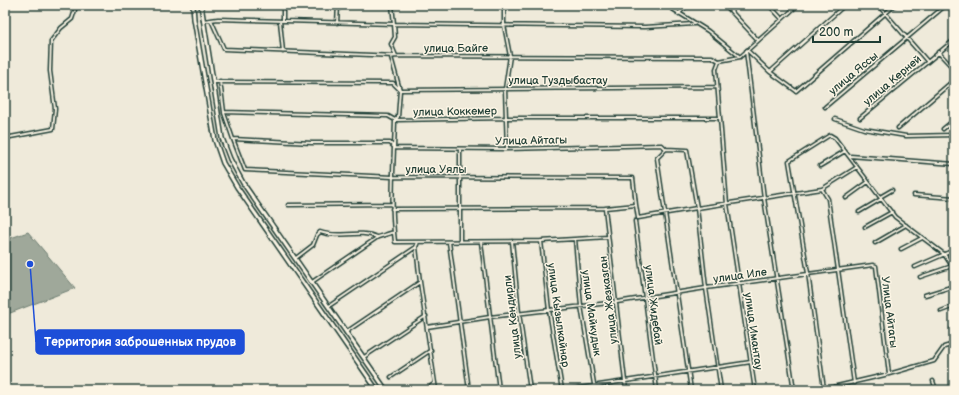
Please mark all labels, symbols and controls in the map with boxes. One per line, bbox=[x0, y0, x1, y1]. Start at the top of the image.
scale bar bbox=[813, 18, 880, 44]
text: 200 m bbox=[819, 25, 853, 40]
street label: улица Байге bbox=[424, 42, 488, 55]
street label: улица Яссы bbox=[826, 49, 880, 98]
street label: улица Керней bbox=[861, 52, 924, 108]
street label: улица Туздыбастау bbox=[508, 74, 608, 87]
street label: улица Коккемер bbox=[413, 104, 498, 119]
street label: Улица Айтагы bbox=[495, 133, 567, 148]
street label: улица Уялы bbox=[406, 163, 467, 176]
street label: улица Жезказган bbox=[597, 255, 620, 345]
street label: улица Кызылкайнар bbox=[545, 262, 572, 369]
street label: улица Жидебай bbox=[642, 264, 665, 346]
street label: улица Иле bbox=[712, 265, 768, 286]
street label: улица Майкудык bbox=[579, 269, 604, 357]
street label: улица Кендирли bbox=[501, 274, 524, 360]
street label: Улица Айтагы bbox=[879, 275, 900, 349]
street label: улица Имантау bbox=[742, 292, 765, 371]
callout: Территория заброшенных прудов bbox=[36, 330, 244, 354]
text: Территория заброшенных прудов bbox=[44, 335, 236, 350]

